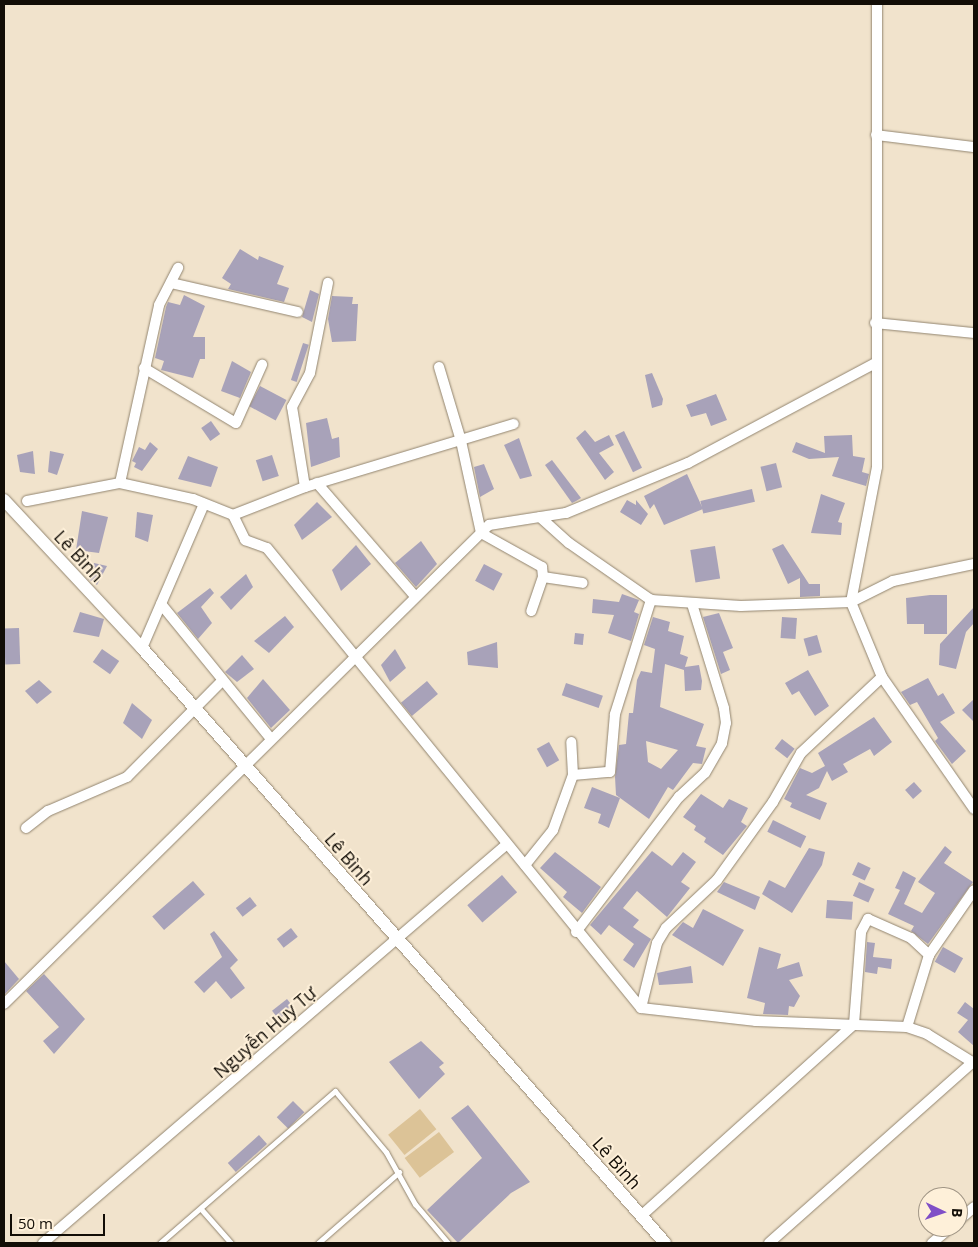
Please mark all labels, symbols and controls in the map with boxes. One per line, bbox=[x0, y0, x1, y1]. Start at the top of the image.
street label: Lê Bình bbox=[50, 526, 108, 586]
street label: Lê Bình bbox=[320, 828, 378, 890]
street label: Nguyễn Huy Tự bbox=[209, 982, 321, 1082]
street label: Lê Bình bbox=[588, 1133, 646, 1193]
north arrow bbox=[918, 1187, 968, 1237]
scale bar bbox=[12, 1204, 108, 1236]
text: B bbox=[948, 1208, 967, 1218]
text: 50 m bbox=[18, 1213, 53, 1233]

